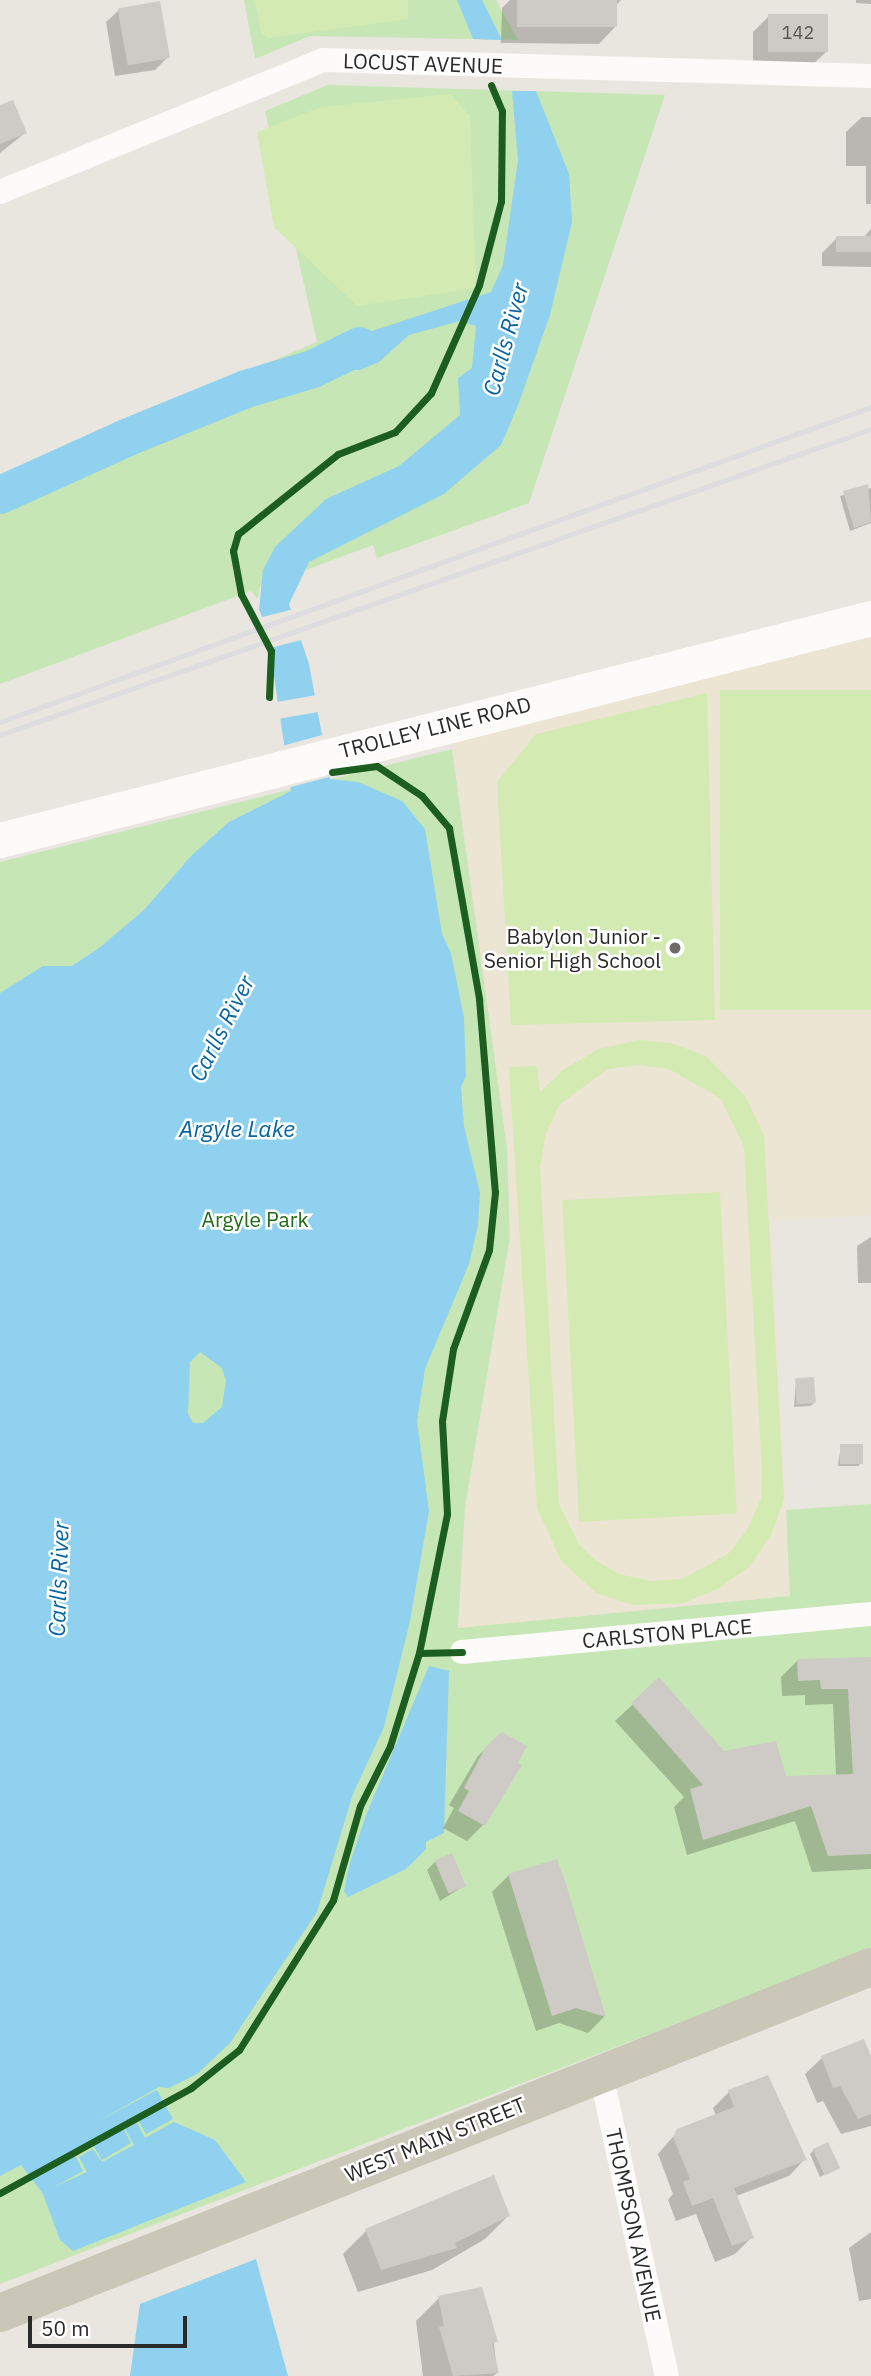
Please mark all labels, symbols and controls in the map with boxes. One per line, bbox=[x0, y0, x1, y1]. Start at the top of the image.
house number: 142 bbox=[782, 22, 814, 44]
street label: LOCUST AVENUE bbox=[343, 48, 503, 78]
water label: Carlls River bbox=[477, 280, 533, 398]
street label: TROLLEY LINE ROAD bbox=[337, 691, 533, 763]
place label: Babylon Junior - Senior High School bbox=[484, 923, 661, 973]
marker: Babylon Junior - Senior High School bbox=[667, 940, 683, 956]
water label: Carlls River bbox=[183, 970, 259, 1086]
water label: Argyle Lake bbox=[179, 1114, 295, 1142]
park label: Argyle Park bbox=[201, 1206, 309, 1232]
water label: Carlls River bbox=[42, 1521, 74, 1637]
street label: CARLSTON PLACE bbox=[581, 1613, 753, 1653]
street label: WEST MAIN STREET bbox=[341, 2091, 529, 2187]
street label: THOMPSON AVENUE bbox=[601, 2126, 667, 2324]
scale bar bbox=[32, 2302, 191, 2346]
text: 50 m bbox=[41, 2314, 90, 2342]

